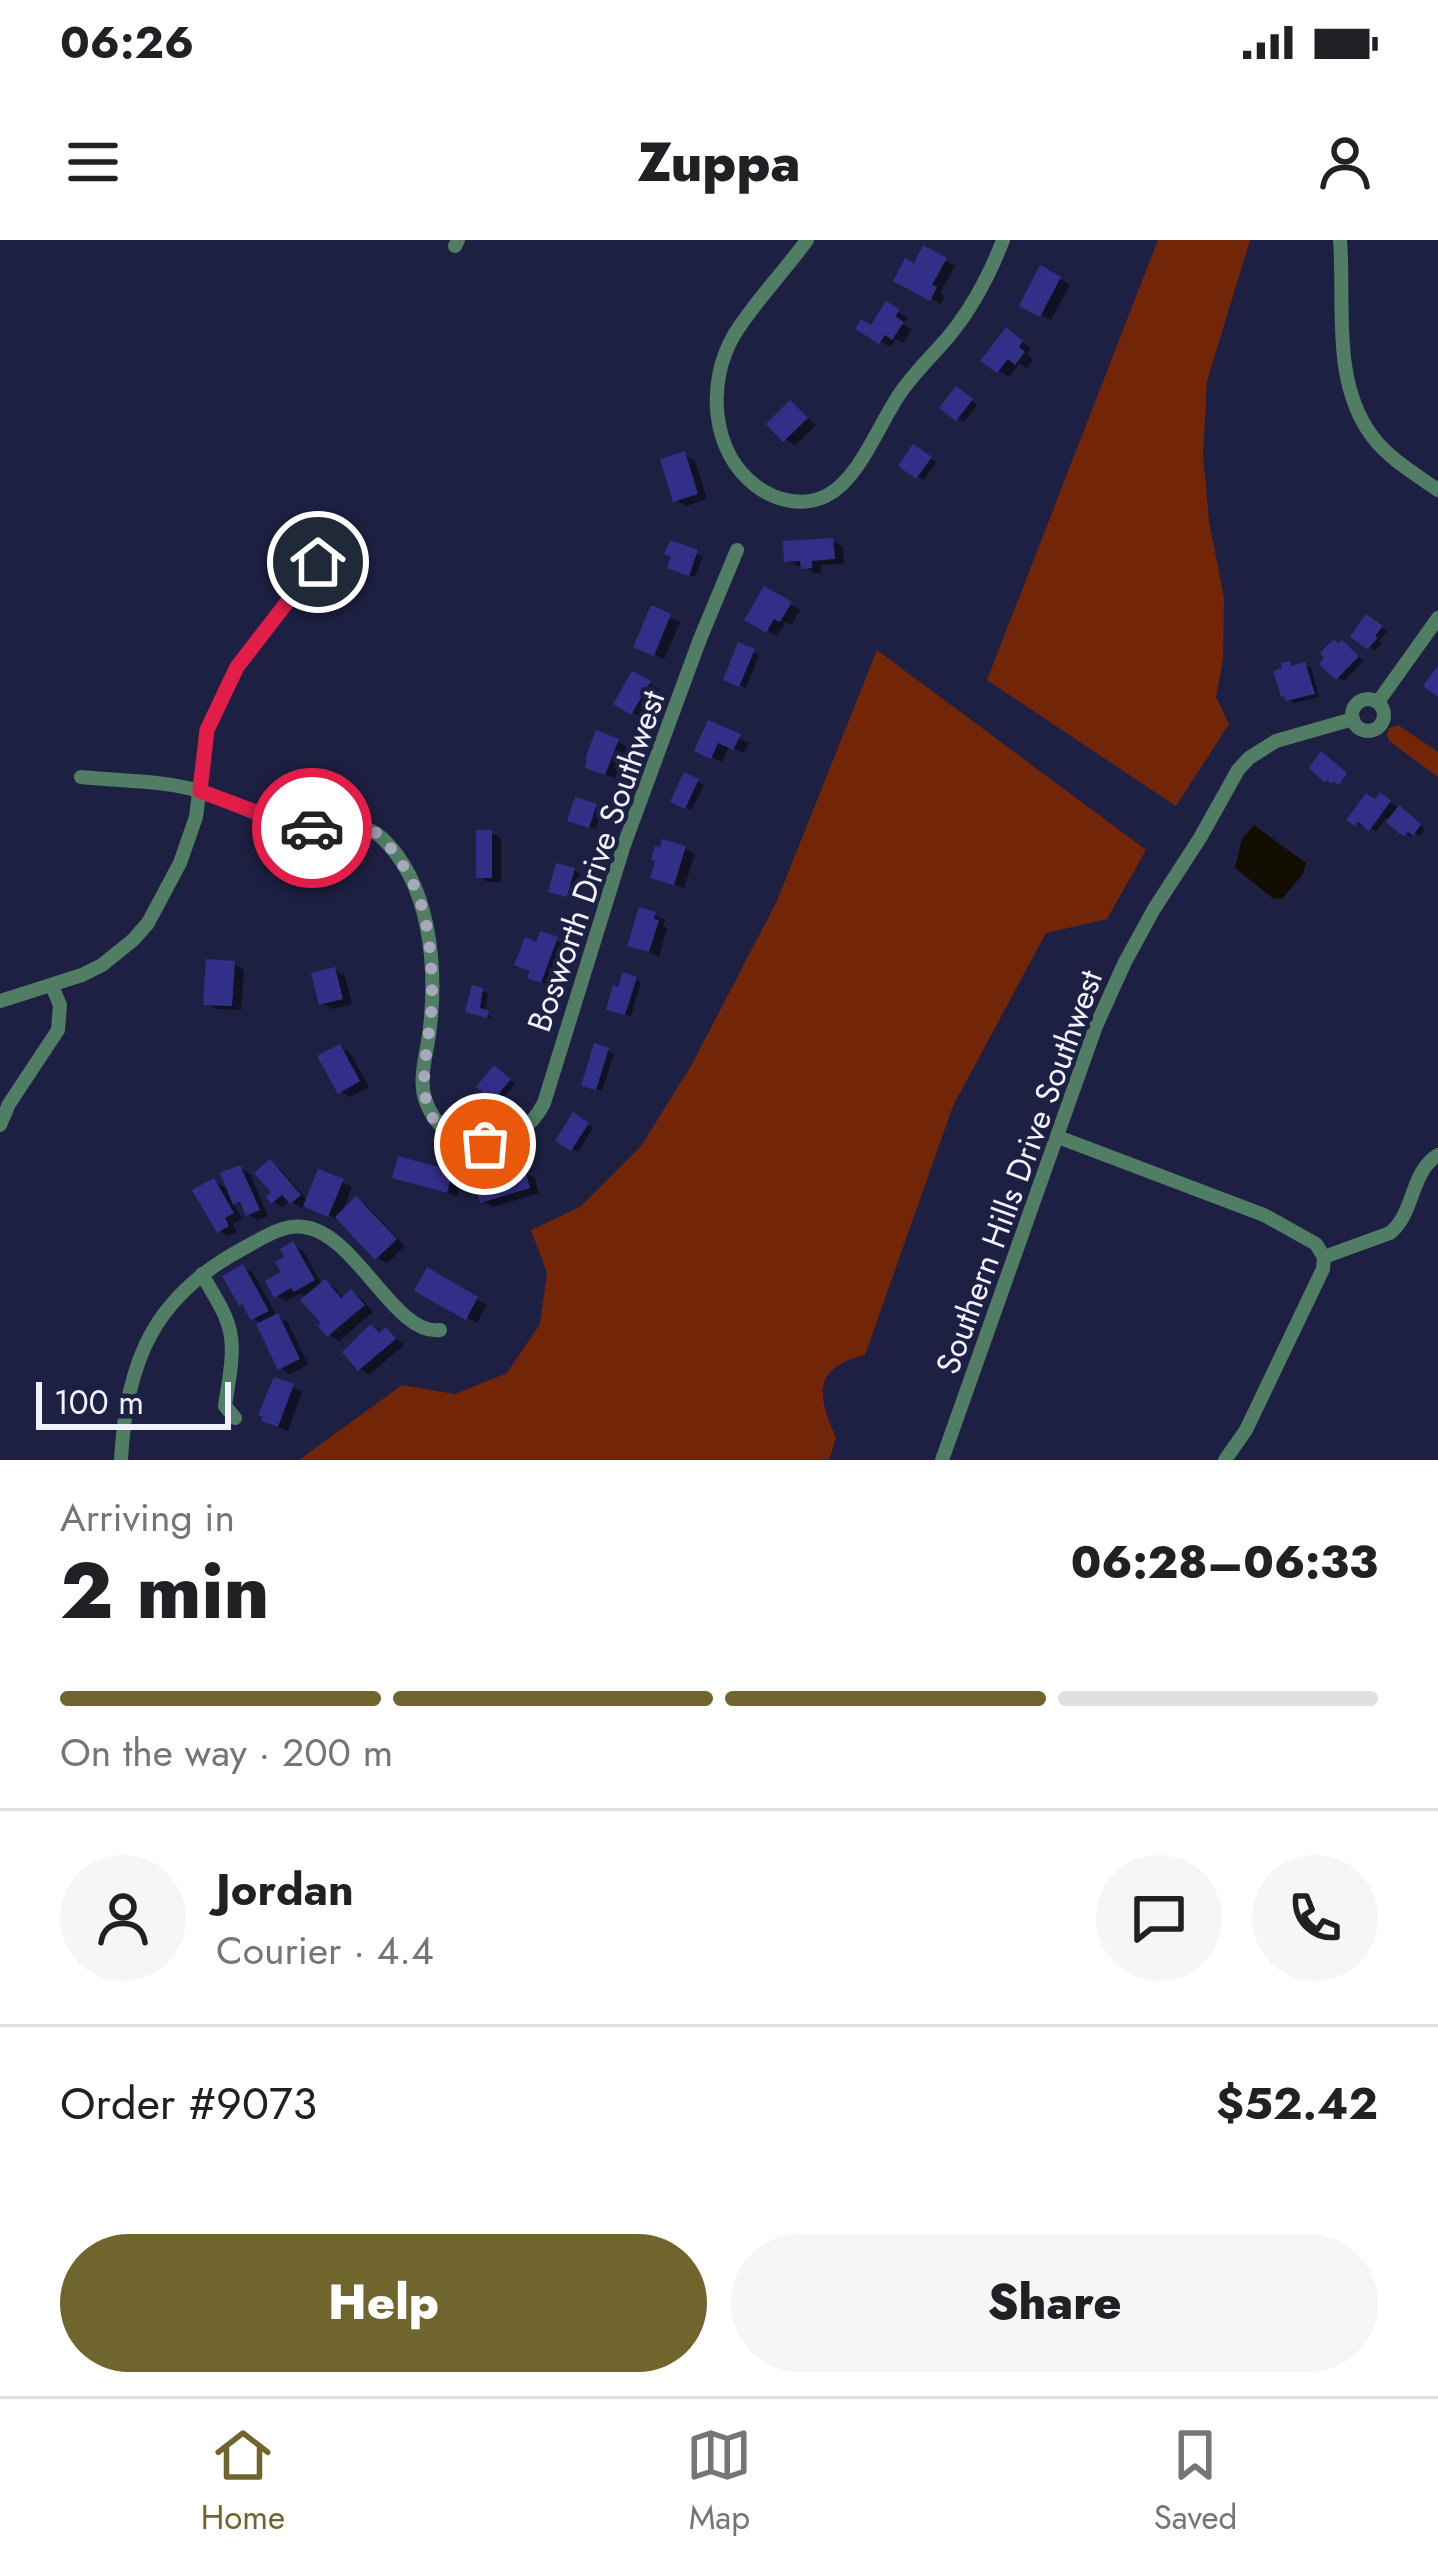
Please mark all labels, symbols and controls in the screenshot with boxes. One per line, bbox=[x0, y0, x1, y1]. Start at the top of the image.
text: 06:26 bbox=[60, 10, 194, 75]
text: Zuppa bbox=[637, 123, 801, 201]
icon: menu bbox=[60, 129, 126, 195]
icon: person bbox=[1312, 129, 1378, 195]
pin bbox=[267, 511, 369, 613]
icon: home bbox=[285, 529, 351, 595]
street label: Bosworth Drive Southwest bbox=[516, 684, 677, 1038]
courier bbox=[252, 768, 372, 888]
icon: car bbox=[279, 795, 345, 861]
street label: Southern Hills Drive Southwest bbox=[924, 963, 1114, 1381]
pin bbox=[434, 1093, 536, 1195]
icon: bag bbox=[452, 1111, 518, 1177]
scale bar bbox=[36, 1376, 231, 1429]
text: 100 m bbox=[54, 1379, 144, 1426]
text: Arriving in bbox=[60, 1489, 235, 1546]
text: 06:28–06:33 bbox=[1071, 1530, 1378, 1595]
text: 2 min bbox=[60, 1535, 269, 1647]
text: On the way · 200 m bbox=[60, 1724, 393, 1781]
button: person bbox=[60, 1855, 186, 1981]
button: chat bbox=[1096, 1855, 1222, 1981]
button: phone bbox=[1252, 1855, 1378, 1981]
text: Jordan bbox=[216, 1857, 354, 1922]
text: Courier · 4.4 bbox=[216, 1922, 434, 1979]
text: Order #9073 bbox=[60, 2071, 317, 2136]
text: $52.42 bbox=[1216, 2071, 1378, 2136]
button: Help bbox=[60, 2234, 707, 2372]
button: Share bbox=[731, 2234, 1378, 2372]
tab: Home bbox=[201, 2422, 285, 2541]
tab: Map bbox=[686, 2422, 752, 2541]
tab: Saved bbox=[1154, 2422, 1237, 2541]

